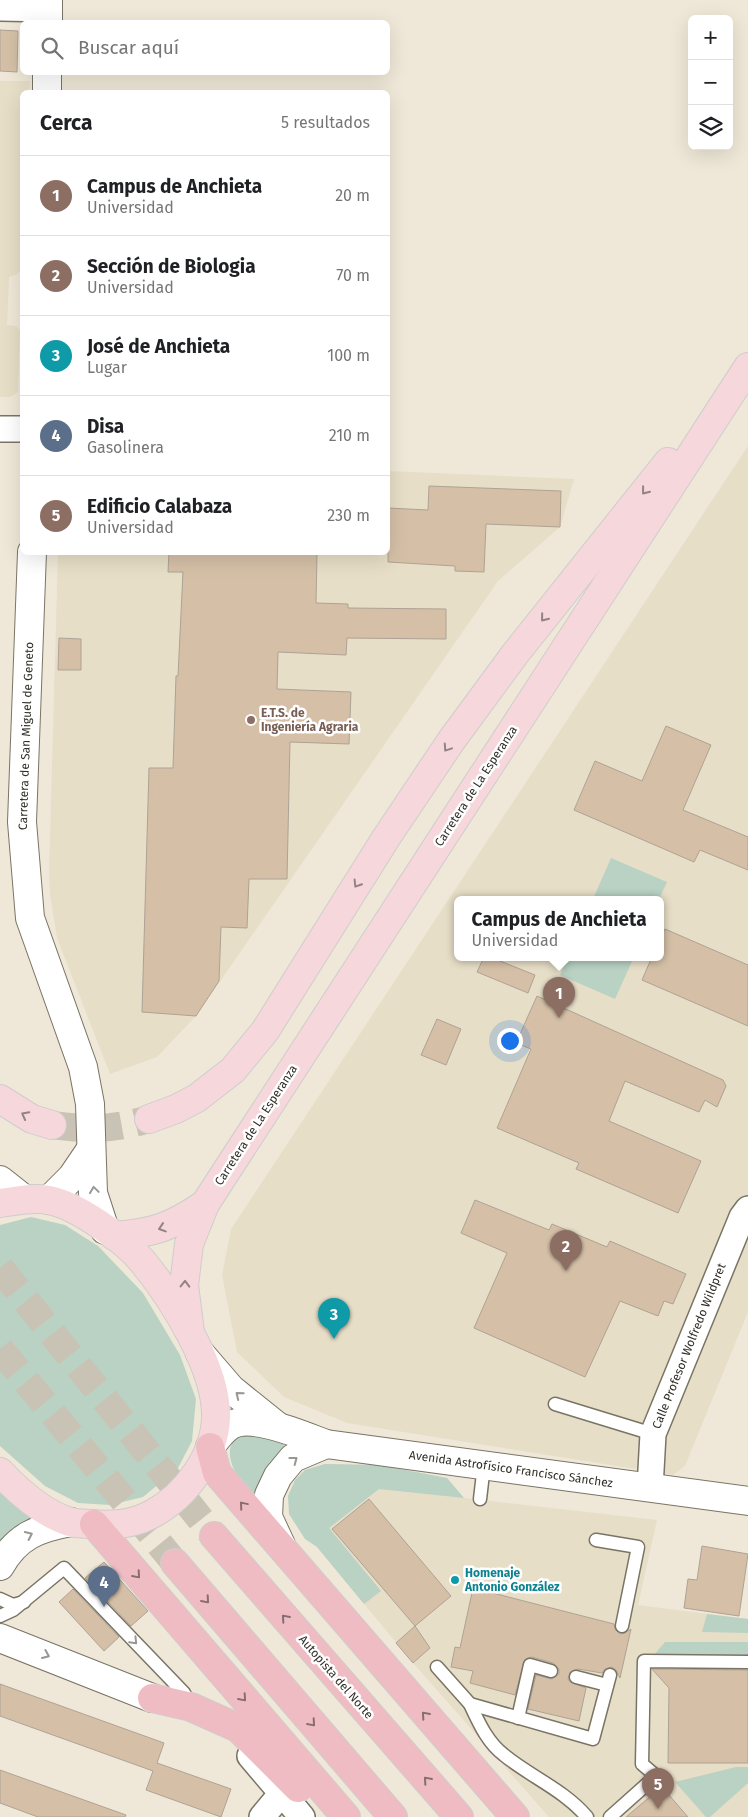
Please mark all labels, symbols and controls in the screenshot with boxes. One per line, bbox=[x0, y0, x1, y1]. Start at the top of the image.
map controls bbox=[688, 15, 733, 150]
button: + bbox=[688, 15, 733, 60]
search box bbox=[20, 20, 390, 75]
icon: search bbox=[38, 34, 66, 62]
text: Buscar aquí bbox=[78, 36, 179, 59]
button: − bbox=[688, 60, 733, 105]
button: layers bbox=[688, 105, 733, 150]
text: Cerca bbox=[40, 110, 92, 136]
text: 5 resultados bbox=[281, 113, 370, 132]
text: Campus de Anchieta bbox=[87, 175, 262, 198]
text: 1 bbox=[52, 186, 60, 205]
text: 20 m bbox=[335, 186, 370, 205]
text: Universidad bbox=[87, 198, 174, 217]
text: Sección de Biologia bbox=[87, 255, 256, 278]
text: 2 bbox=[52, 266, 60, 285]
text: 70 m bbox=[336, 266, 370, 285]
text: Universidad bbox=[87, 278, 174, 297]
text: José de Anchieta bbox=[87, 335, 230, 358]
text: 3 bbox=[52, 346, 60, 365]
text: 100 m bbox=[327, 346, 370, 365]
text: Lugar bbox=[87, 358, 127, 377]
text: Disa bbox=[87, 415, 124, 438]
text: 4 bbox=[51, 426, 61, 445]
text: 210 m bbox=[329, 426, 370, 445]
text: Gasolinera bbox=[87, 438, 164, 457]
one-way arrow bbox=[642, 485, 650, 494]
text: Edificio Calabaza bbox=[87, 495, 232, 518]
text: 5 bbox=[52, 506, 60, 525]
text: 230 m bbox=[327, 506, 370, 525]
text: Universidad bbox=[87, 518, 174, 537]
one-way arrow bbox=[540, 613, 549, 622]
street label: Carretera de San Miguel de Geneto bbox=[16, 642, 36, 830]
place label: E.T.S. de Ingeniería Agraria bbox=[261, 706, 359, 734]
marker: E.T.S. de Ingeniería Agraria bbox=[245, 714, 257, 726]
street label: Carretera de La Esperanza bbox=[432, 723, 520, 849]
one-way arrow bbox=[444, 743, 453, 752]
one-way arrow bbox=[354, 879, 364, 888]
popup bbox=[454, 896, 664, 961]
text: Campus de Anchieta bbox=[471, 908, 647, 931]
text: Universidad bbox=[471, 931, 558, 950]
pin: 1 bbox=[543, 977, 575, 1018]
your location bbox=[497, 1028, 523, 1054]
street label: Carretera de La Esperanza bbox=[212, 1062, 300, 1188]
one-way arrow bbox=[21, 1111, 30, 1121]
one-way arrow bbox=[89, 1186, 99, 1194]
one-way arrow bbox=[159, 1222, 167, 1232]
pin: 2 bbox=[550, 1230, 582, 1271]
street label: Calle Profesor Wolfredo Wildpret bbox=[649, 1261, 729, 1431]
one-way arrow bbox=[180, 1279, 190, 1287]
pin: 3 bbox=[318, 1298, 350, 1339]
one-way arrow bbox=[235, 1392, 244, 1401]
street label: Avenida Astrofísico Francisco Sánchez bbox=[408, 1448, 614, 1490]
one-way arrow bbox=[288, 1457, 298, 1466]
one-way arrow bbox=[240, 1501, 249, 1510]
one-way arrow bbox=[24, 1531, 33, 1541]
pin: 4 bbox=[88, 1566, 120, 1607]
place label: Homenaje Antonio González bbox=[464, 1566, 560, 1594]
one-way arrow bbox=[131, 1569, 140, 1578]
marker: Homenaje Antonio González bbox=[449, 1574, 461, 1586]
one-way arrow bbox=[201, 1594, 209, 1603]
one-way arrow bbox=[282, 1615, 291, 1624]
street label: Autopista del Norte bbox=[296, 1632, 376, 1722]
one-way arrow bbox=[128, 1635, 137, 1644]
one-way arrow bbox=[41, 1649, 50, 1660]
one-way arrow bbox=[237, 1692, 246, 1701]
one-way arrow bbox=[422, 1711, 431, 1720]
one-way arrow bbox=[307, 1718, 316, 1727]
pin: 5 bbox=[642, 1768, 674, 1809]
one-way arrow bbox=[423, 1777, 432, 1786]

